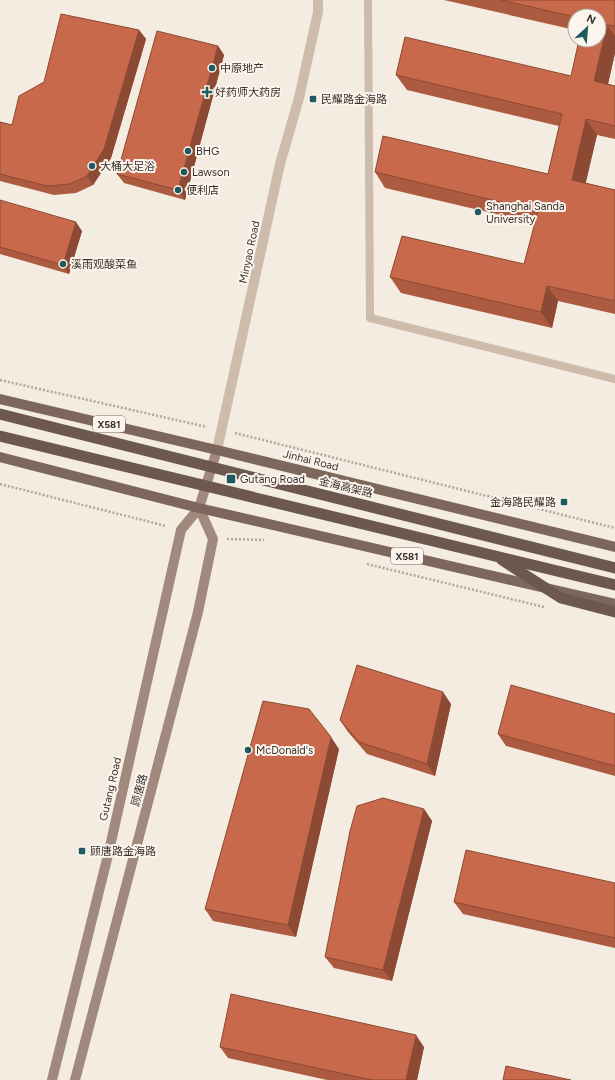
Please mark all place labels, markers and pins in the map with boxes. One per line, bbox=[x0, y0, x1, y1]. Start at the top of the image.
place label: 中原地产 bbox=[220, 62, 264, 75]
marker: 中原地产 bbox=[207, 63, 217, 73]
place label: 好药师大药房 bbox=[215, 86, 281, 99]
marker: 好药师大药房 bbox=[202, 87, 212, 97]
place label: 民耀路金海路 bbox=[321, 93, 387, 106]
marker: 民耀路金海路 bbox=[308, 94, 318, 104]
place label: BHG bbox=[196, 145, 219, 158]
marker: BHG bbox=[183, 146, 193, 156]
place label: 大桶大足浴 bbox=[100, 160, 155, 173]
marker: 大桶大足浴 bbox=[87, 161, 97, 171]
place label: Lawson bbox=[192, 166, 230, 179]
marker: Lawson bbox=[179, 167, 189, 177]
place label: 便利店 bbox=[186, 184, 219, 197]
marker: 便利店 bbox=[173, 185, 183, 195]
place label: Shanghai Sanda University bbox=[486, 200, 565, 226]
marker: Shanghai Sanda University bbox=[473, 207, 483, 217]
place label: 溪雨观酸菜鱼 bbox=[71, 258, 137, 271]
marker: 溪雨观酸菜鱼 bbox=[58, 259, 68, 269]
marker: Gutang Road bbox=[225, 473, 237, 485]
place label: Gutang Road bbox=[240, 473, 305, 486]
place label: 金海路民耀路 bbox=[490, 496, 556, 509]
marker: 金海路民耀路 bbox=[559, 497, 569, 507]
place label: McDonald's bbox=[256, 744, 313, 757]
marker: McDonald's bbox=[243, 745, 253, 755]
place label: 顾唐路金海路 bbox=[90, 845, 156, 858]
marker: 顾唐路金海路 bbox=[77, 846, 87, 856]

